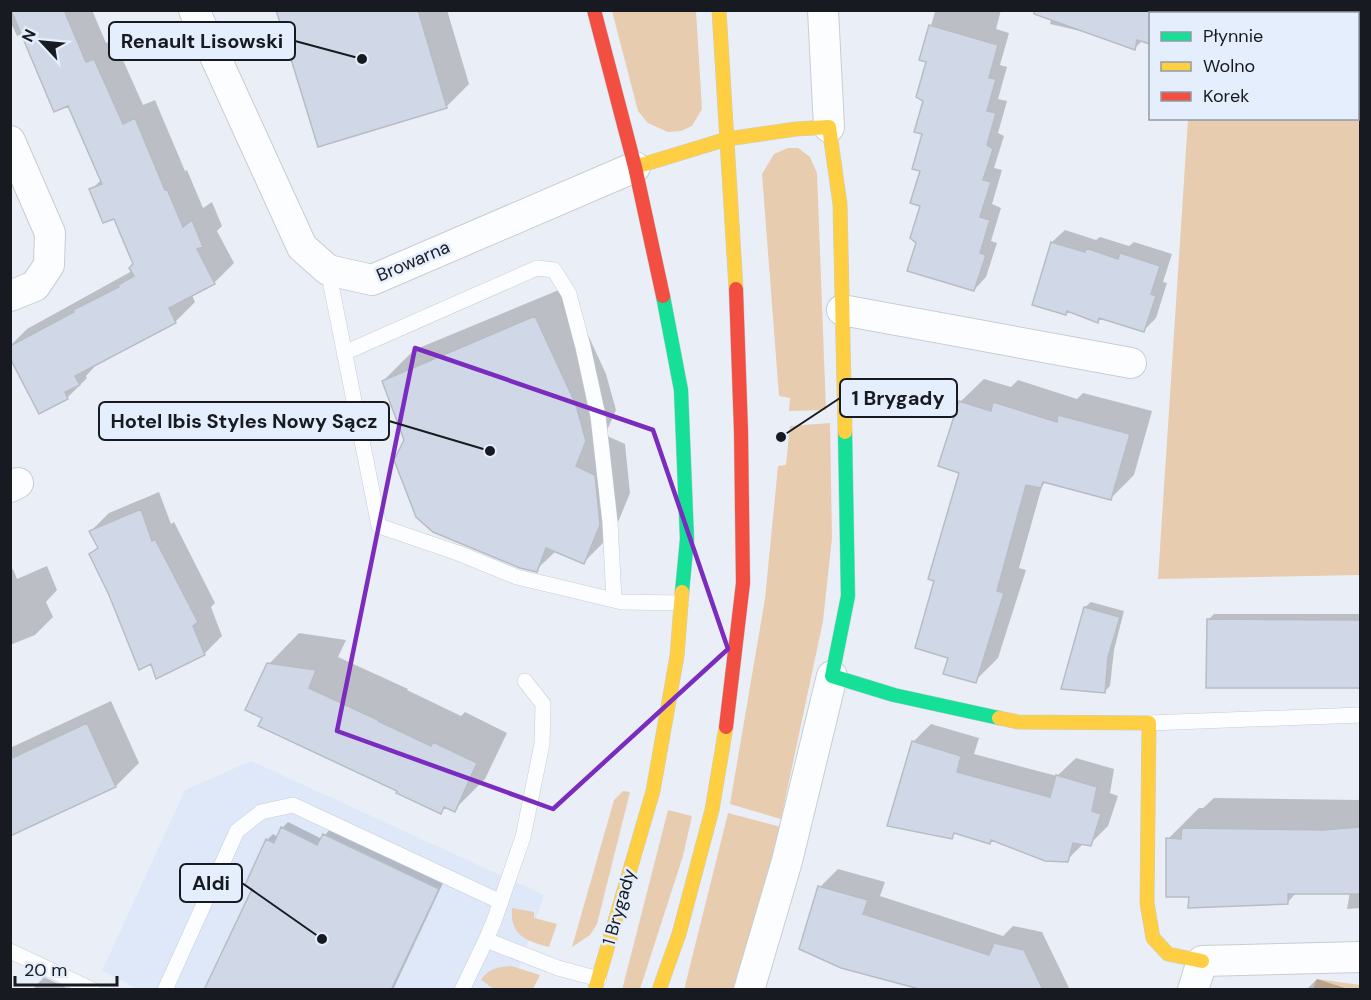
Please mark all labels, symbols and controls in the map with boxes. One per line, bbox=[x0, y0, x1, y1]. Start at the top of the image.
north arrow bbox=[12, 12, 72, 72]
legend bbox=[1149, 12, 1359, 120]
callout: Renault Lisowski bbox=[109, 22, 295, 60]
text: Płynnie bbox=[1203, 24, 1263, 48]
text: N bbox=[17, 26, 41, 45]
text: Renault Lisowski bbox=[121, 28, 283, 54]
text: Wolno bbox=[1203, 54, 1255, 78]
text: Korek bbox=[1203, 84, 1249, 108]
street label: Browarna bbox=[373, 235, 453, 287]
callout: 1 Brygady bbox=[840, 379, 957, 417]
text: 1 Brygady bbox=[851, 385, 945, 411]
callout: Hotel Ibis Styles Nowy Sącz bbox=[99, 402, 389, 440]
text: Hotel Ibis Styles Nowy Sącz bbox=[111, 408, 377, 434]
callout: Aldi bbox=[180, 864, 242, 902]
street label: 1 Brygady bbox=[597, 866, 641, 948]
text: Aldi bbox=[192, 870, 230, 896]
scale bar bbox=[15, 949, 117, 987]
text: 20 m bbox=[24, 958, 67, 982]

